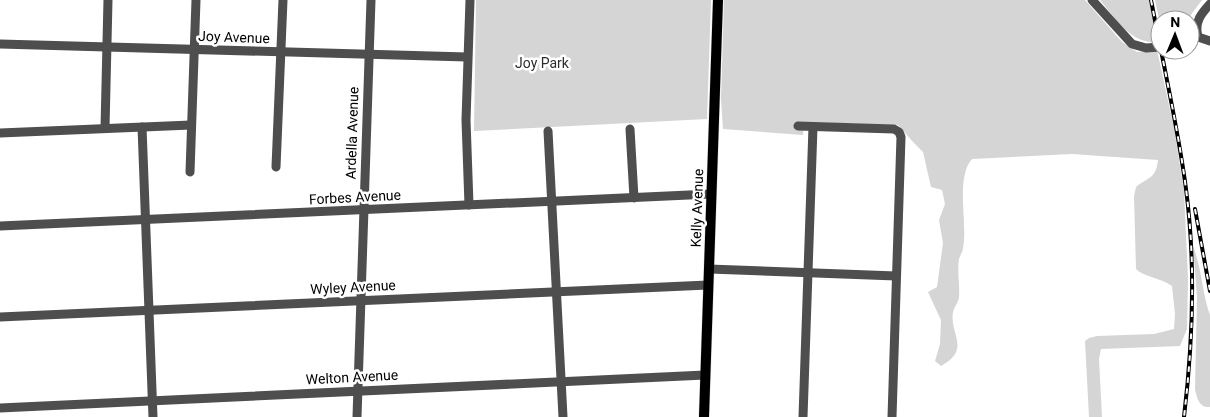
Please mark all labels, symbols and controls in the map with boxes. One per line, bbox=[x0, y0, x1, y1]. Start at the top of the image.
north arrow bbox=[1150, 10, 1200, 60]
text: N bbox=[1170, 14, 1180, 30]
street label: Joy Avenue bbox=[198, 28, 270, 46]
park label: Joy Park bbox=[515, 55, 570, 71]
street label: Ardella Avenue bbox=[342, 86, 362, 180]
street label: Kelly Avenue bbox=[688, 168, 706, 248]
street label: Forbes Avenue bbox=[309, 187, 401, 207]
street label: Wyley Avenue bbox=[310, 277, 396, 297]
street label: Welton Avenue bbox=[305, 367, 399, 387]

